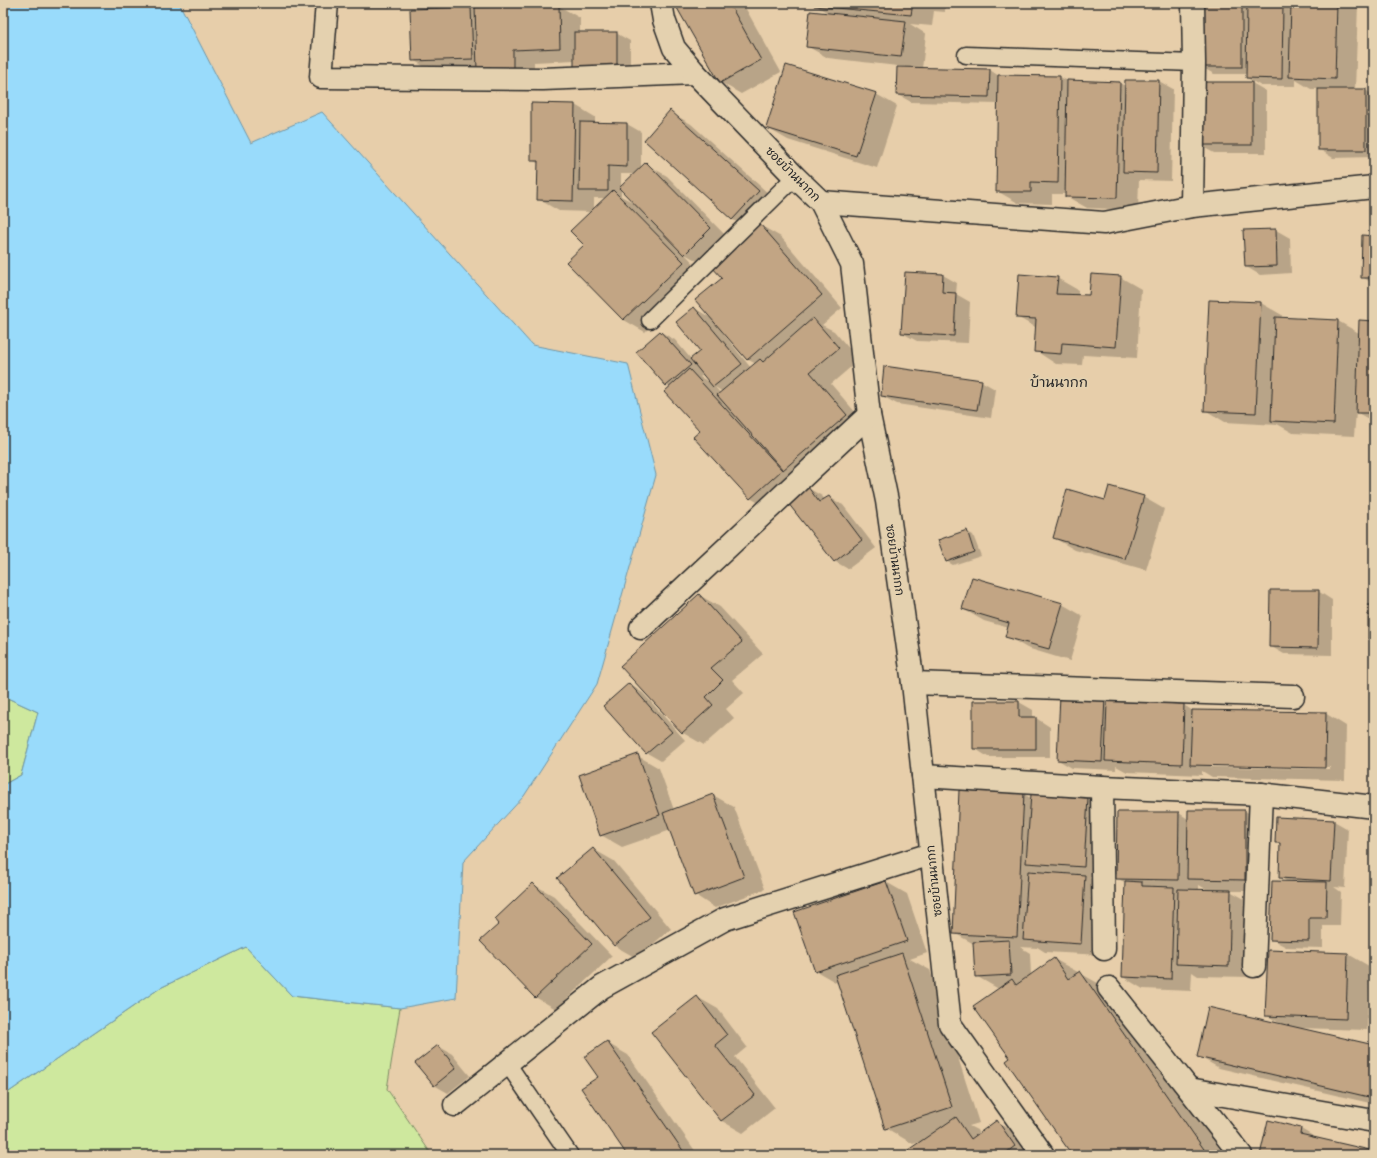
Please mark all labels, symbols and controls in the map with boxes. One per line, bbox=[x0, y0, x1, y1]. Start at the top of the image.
street label: ซอยบ้านนากก bbox=[762, 144, 823, 205]
district label: บ้านนากก bbox=[1030, 374, 1088, 391]
street label: ซอยบ้านนากก bbox=[882, 523, 907, 597]
street label: ซอยบ้านนากก bbox=[923, 844, 946, 917]

